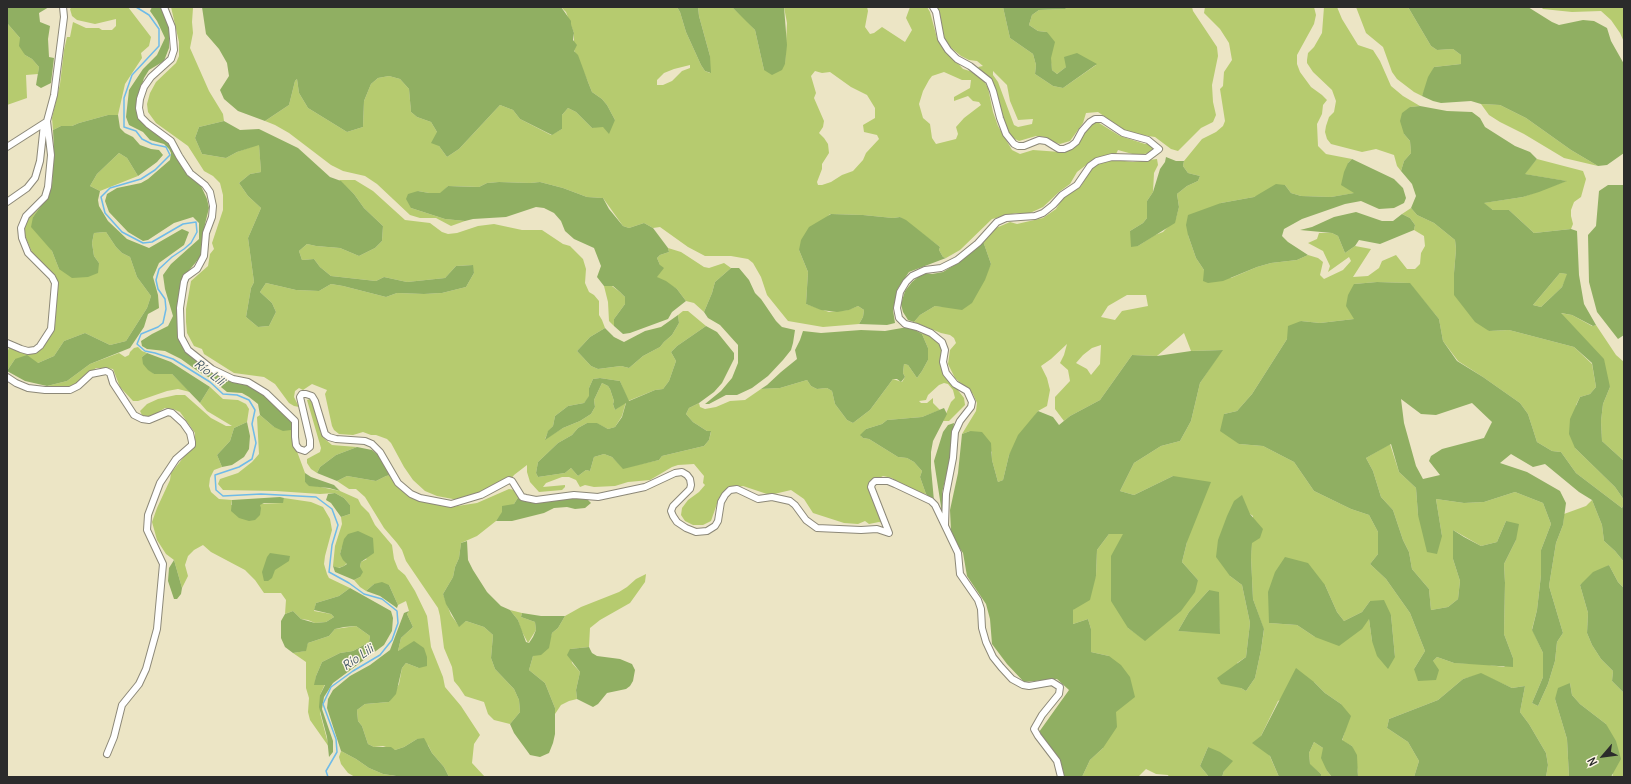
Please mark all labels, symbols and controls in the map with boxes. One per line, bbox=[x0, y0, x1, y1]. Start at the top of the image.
water label: Río Lili bbox=[191, 357, 227, 389]
water label: Río Lili bbox=[340, 642, 376, 674]
north arrow bbox=[1583, 736, 1623, 776]
text: N bbox=[1584, 755, 1600, 768]

